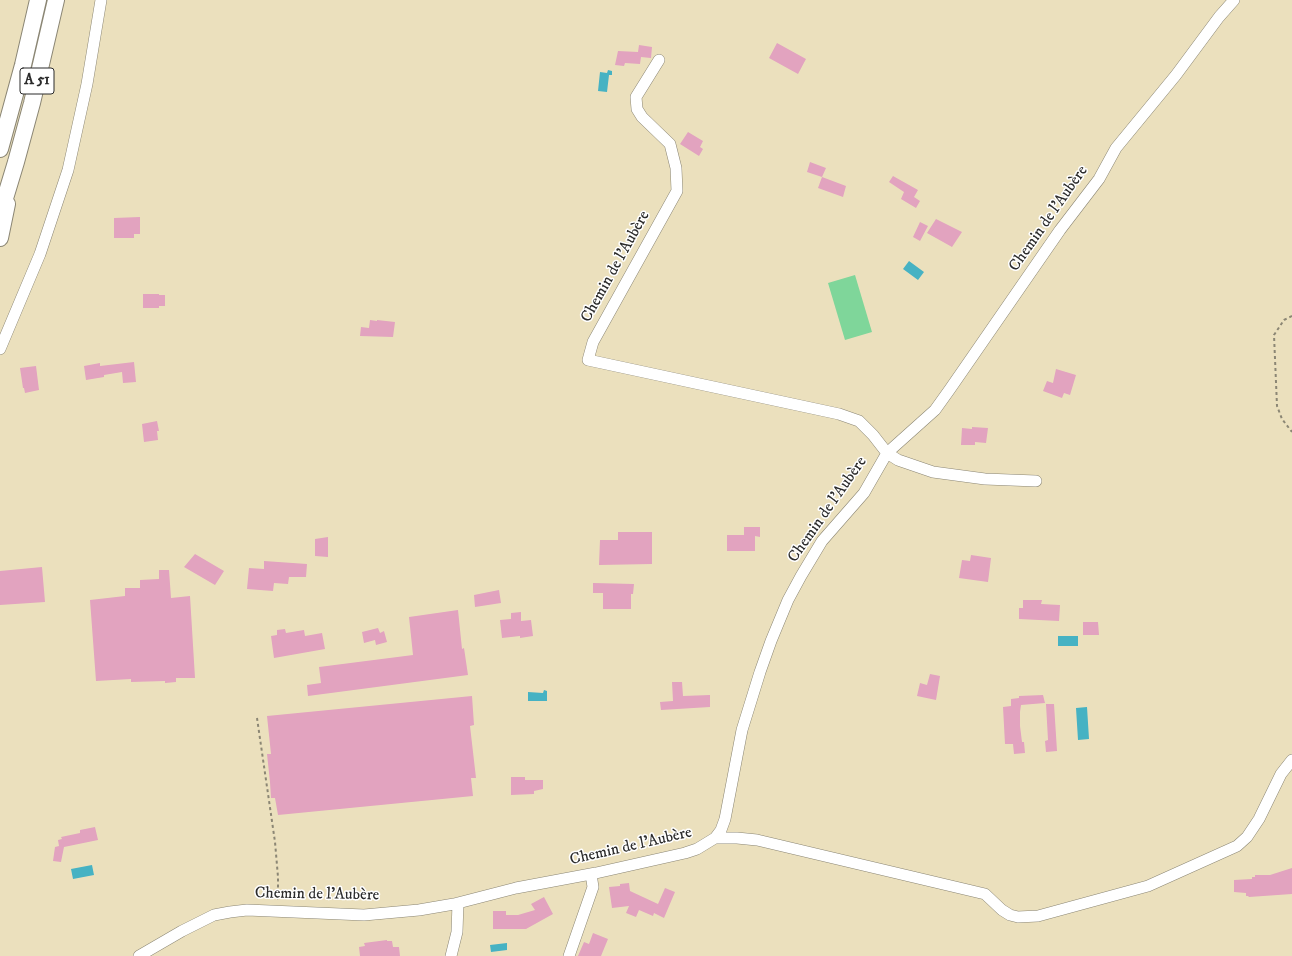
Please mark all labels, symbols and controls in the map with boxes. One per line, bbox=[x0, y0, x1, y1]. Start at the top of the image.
road number: A 51 bbox=[20, 68, 54, 94]
street label: Chemin de l'Aubère bbox=[1005, 162, 1093, 276]
street label: Chemin de l'Aubère bbox=[577, 208, 655, 326]
street label: Chemin de l'Aubère bbox=[784, 453, 872, 567]
street label: Chemin de l'Aubère bbox=[568, 824, 694, 870]
street label: Chemin de l'Aubère bbox=[255, 884, 379, 906]

